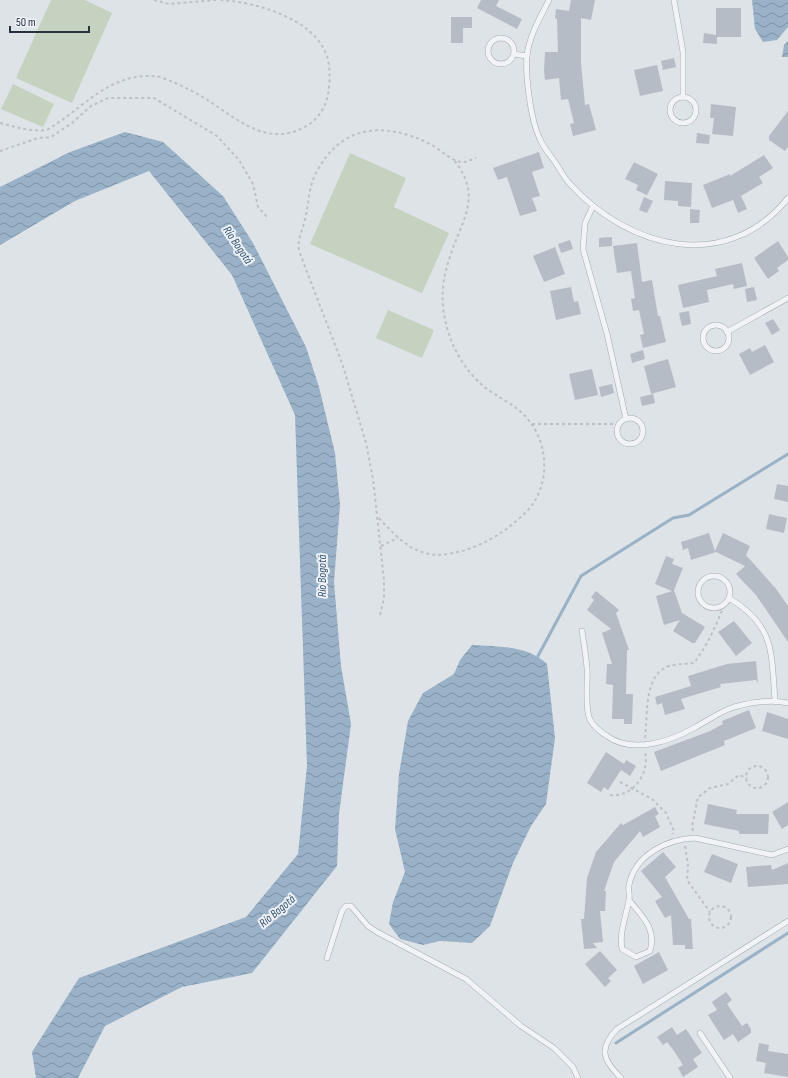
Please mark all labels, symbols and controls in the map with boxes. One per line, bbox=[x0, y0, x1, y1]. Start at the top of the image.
scale bar bbox=[10, 8, 89, 34]
text: 50 m bbox=[16, 15, 36, 30]
water label: Río Bogotá bbox=[219, 223, 256, 267]
water label: Río Bogotá bbox=[315, 555, 330, 597]
water label: Río Bogotá bbox=[256, 892, 299, 931]

